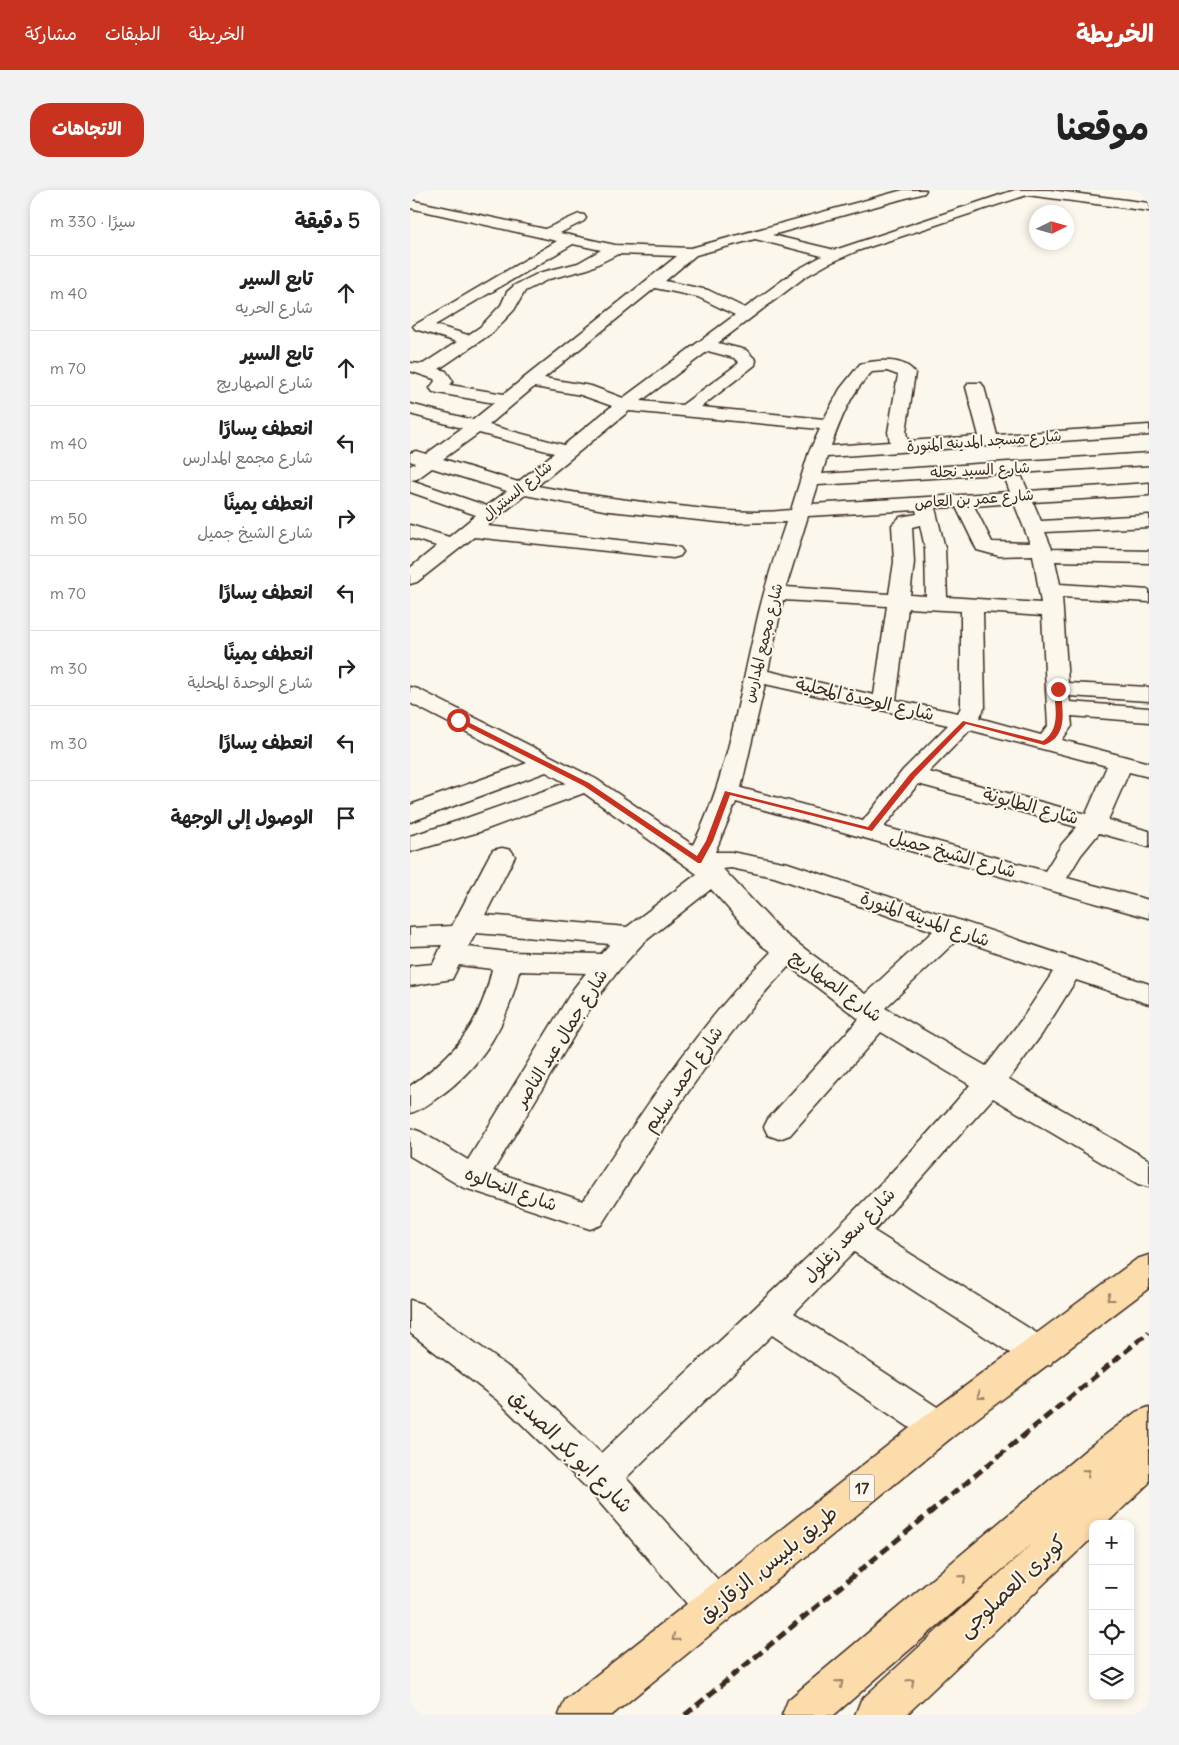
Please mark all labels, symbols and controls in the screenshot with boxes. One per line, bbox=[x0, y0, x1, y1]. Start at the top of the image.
text: الخريطة bbox=[1076, 18, 1154, 48]
text: مشاركة bbox=[25, 22, 77, 45]
text: الطبقات bbox=[105, 22, 161, 45]
text: الخريطة bbox=[189, 22, 245, 45]
button: الاتجاهات bbox=[30, 103, 144, 157]
text: موقعنا bbox=[1056, 105, 1149, 149]
north arrow bbox=[1029, 205, 1074, 250]
text: 5 دقيقة bbox=[294, 207, 360, 234]
text: سيرًا · 330 m bbox=[50, 211, 136, 231]
text: تابع السير bbox=[241, 266, 313, 290]
icon: ahead bbox=[332, 279, 360, 307]
text: 40 m bbox=[50, 283, 88, 303]
text: شارع الحريه bbox=[236, 297, 313, 317]
text: تابع السير bbox=[241, 341, 313, 365]
icon: ahead bbox=[332, 354, 360, 382]
text: 70 m bbox=[50, 358, 86, 378]
text: شارع الصهاريج bbox=[217, 372, 313, 392]
text: انعطف يسارًا bbox=[219, 416, 313, 440]
street label: شارع مسجد المدينه المنورة bbox=[906, 426, 1062, 456]
icon: left bbox=[332, 429, 360, 457]
text: 40 m bbox=[50, 433, 88, 453]
text: شارع مجمع المدارس bbox=[182, 447, 313, 467]
street label: شارع السنترال bbox=[478, 457, 556, 525]
street label: شارع السيد نحله bbox=[930, 457, 1030, 483]
street label: شارع عمر بن العاص bbox=[914, 485, 1034, 513]
text: انعطف يمينًا bbox=[224, 491, 313, 515]
icon: right bbox=[332, 504, 360, 532]
text: 50 m bbox=[50, 508, 88, 528]
text: شارع الشيخ جميل bbox=[197, 522, 313, 542]
icon: left bbox=[332, 579, 360, 607]
text: انعطف يسارًا bbox=[219, 580, 313, 604]
street label: شارع مجمع المدارس bbox=[738, 581, 788, 705]
text: 70 m bbox=[50, 583, 86, 603]
text: انعطف يمينًا bbox=[224, 641, 313, 665]
icon: right bbox=[332, 654, 360, 682]
text: 30 m bbox=[50, 658, 87, 678]
street label: شارع الوحدة المحلية bbox=[793, 671, 937, 727]
text: شارع الوحدة المحلية bbox=[187, 672, 313, 692]
route end bbox=[1047, 678, 1070, 701]
route start bbox=[447, 709, 470, 732]
icon: left bbox=[332, 729, 360, 757]
text: انعطف يسارًا bbox=[219, 730, 313, 754]
text: 30 m bbox=[50, 733, 87, 753]
street label: شارع الطابونة bbox=[981, 782, 1081, 830]
icon: arrive bbox=[332, 804, 360, 832]
text: الوصول إلى الوجهة bbox=[170, 805, 313, 829]
street label: شارع الشيخ جميل bbox=[887, 825, 1019, 883]
street label: شارع المدينه المنورة bbox=[857, 886, 993, 952]
street label: شارع الصهاريج bbox=[785, 945, 887, 1027]
street label: شارع جمال عبد الناصر bbox=[508, 964, 613, 1113]
street label: شارع احمد سليم bbox=[638, 1021, 730, 1138]
street label: شارع النحالوه bbox=[461, 1161, 561, 1217]
street label: شارع سعد زغلول bbox=[798, 1182, 900, 1288]
one-way arrow bbox=[1107, 1293, 1116, 1301]
street label: شارع ابو بكر الصديق bbox=[502, 1383, 639, 1520]
one-way arrow bbox=[976, 1390, 986, 1399]
one-way arrow bbox=[1081, 1469, 1090, 1478]
road number: 17 bbox=[850, 1475, 874, 1502]
street label: طريق بلبيس, الزقازيق bbox=[692, 1499, 843, 1628]
map controls bbox=[1089, 1520, 1134, 1700]
button: + bbox=[1089, 1520, 1134, 1565]
street label: كوبرى العصلوجى bbox=[952, 1528, 1072, 1644]
button: − bbox=[1089, 1565, 1134, 1610]
one-way arrow bbox=[958, 1574, 967, 1583]
button: locate bbox=[1089, 1610, 1134, 1655]
one-way arrow bbox=[672, 1633, 681, 1641]
button: layers bbox=[1089, 1655, 1134, 1700]
one-way arrow bbox=[905, 1679, 914, 1688]
one-way arrow bbox=[834, 1681, 843, 1689]

